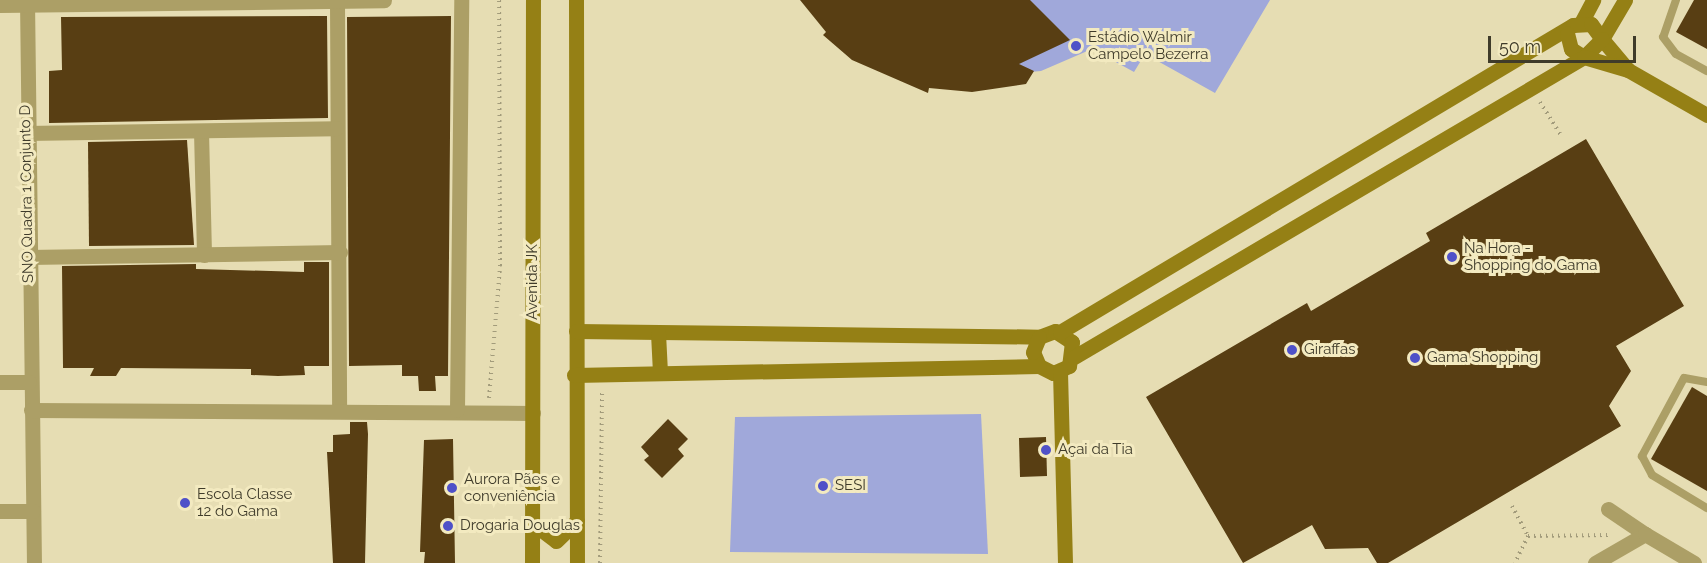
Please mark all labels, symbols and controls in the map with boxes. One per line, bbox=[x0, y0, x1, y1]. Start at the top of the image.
scale bar bbox=[1491, 24, 1640, 62]
place label: Estádio Walmir Campelo Bezerra bbox=[1088, 28, 1209, 63]
text: 50 m bbox=[1499, 36, 1541, 57]
marker: Estádio Walmir Campelo Bezerra bbox=[1069, 39, 1083, 53]
street label: SNO Quadra 1 Conjunto D bbox=[16, 105, 38, 283]
place label: Na Hora - Shopping do Gama bbox=[1464, 239, 1597, 274]
street label: Avenida JK bbox=[524, 244, 542, 320]
marker: Na Hora - Shopping do Gama bbox=[1445, 250, 1459, 264]
place label: Giraffas bbox=[1304, 341, 1355, 359]
marker: Giraffas bbox=[1285, 343, 1299, 357]
place label: Gama Shopping bbox=[1427, 349, 1538, 367]
marker: Gama Shopping bbox=[1408, 351, 1422, 365]
place label: Açai da Tia bbox=[1058, 441, 1133, 459]
marker: Açai da Tia bbox=[1039, 443, 1053, 457]
place label: Aurora Pães e conveniência bbox=[464, 470, 560, 505]
place label: SESI bbox=[835, 477, 866, 495]
marker: SESI bbox=[816, 479, 830, 493]
marker: Aurora Pães e conveniência bbox=[445, 481, 459, 495]
place label: Escola Classe 12 do Gama bbox=[197, 485, 292, 520]
marker: Escola Classe 12 do Gama bbox=[178, 496, 192, 510]
place label: Drogaria Douglas bbox=[460, 517, 580, 535]
marker: Drogaria Douglas bbox=[441, 519, 455, 533]

